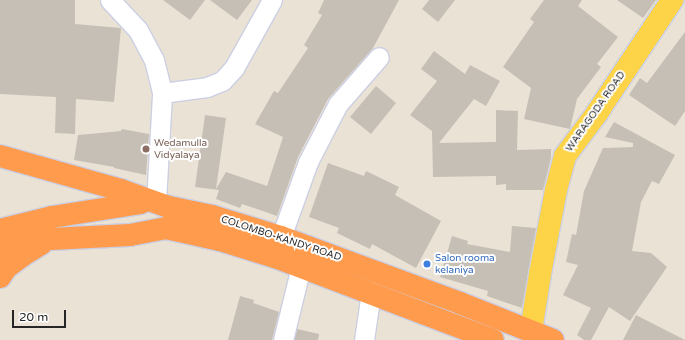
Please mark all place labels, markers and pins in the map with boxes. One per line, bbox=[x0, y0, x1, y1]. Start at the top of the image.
place label: Wedamulla Vidyalaya bbox=[154, 137, 207, 160]
marker: Wedamulla Vidyalaya bbox=[141, 144, 151, 154]
place label: Salon rooma kelaniya bbox=[435, 252, 495, 276]
marker: Salon rooma kelaniya bbox=[422, 259, 432, 269]

